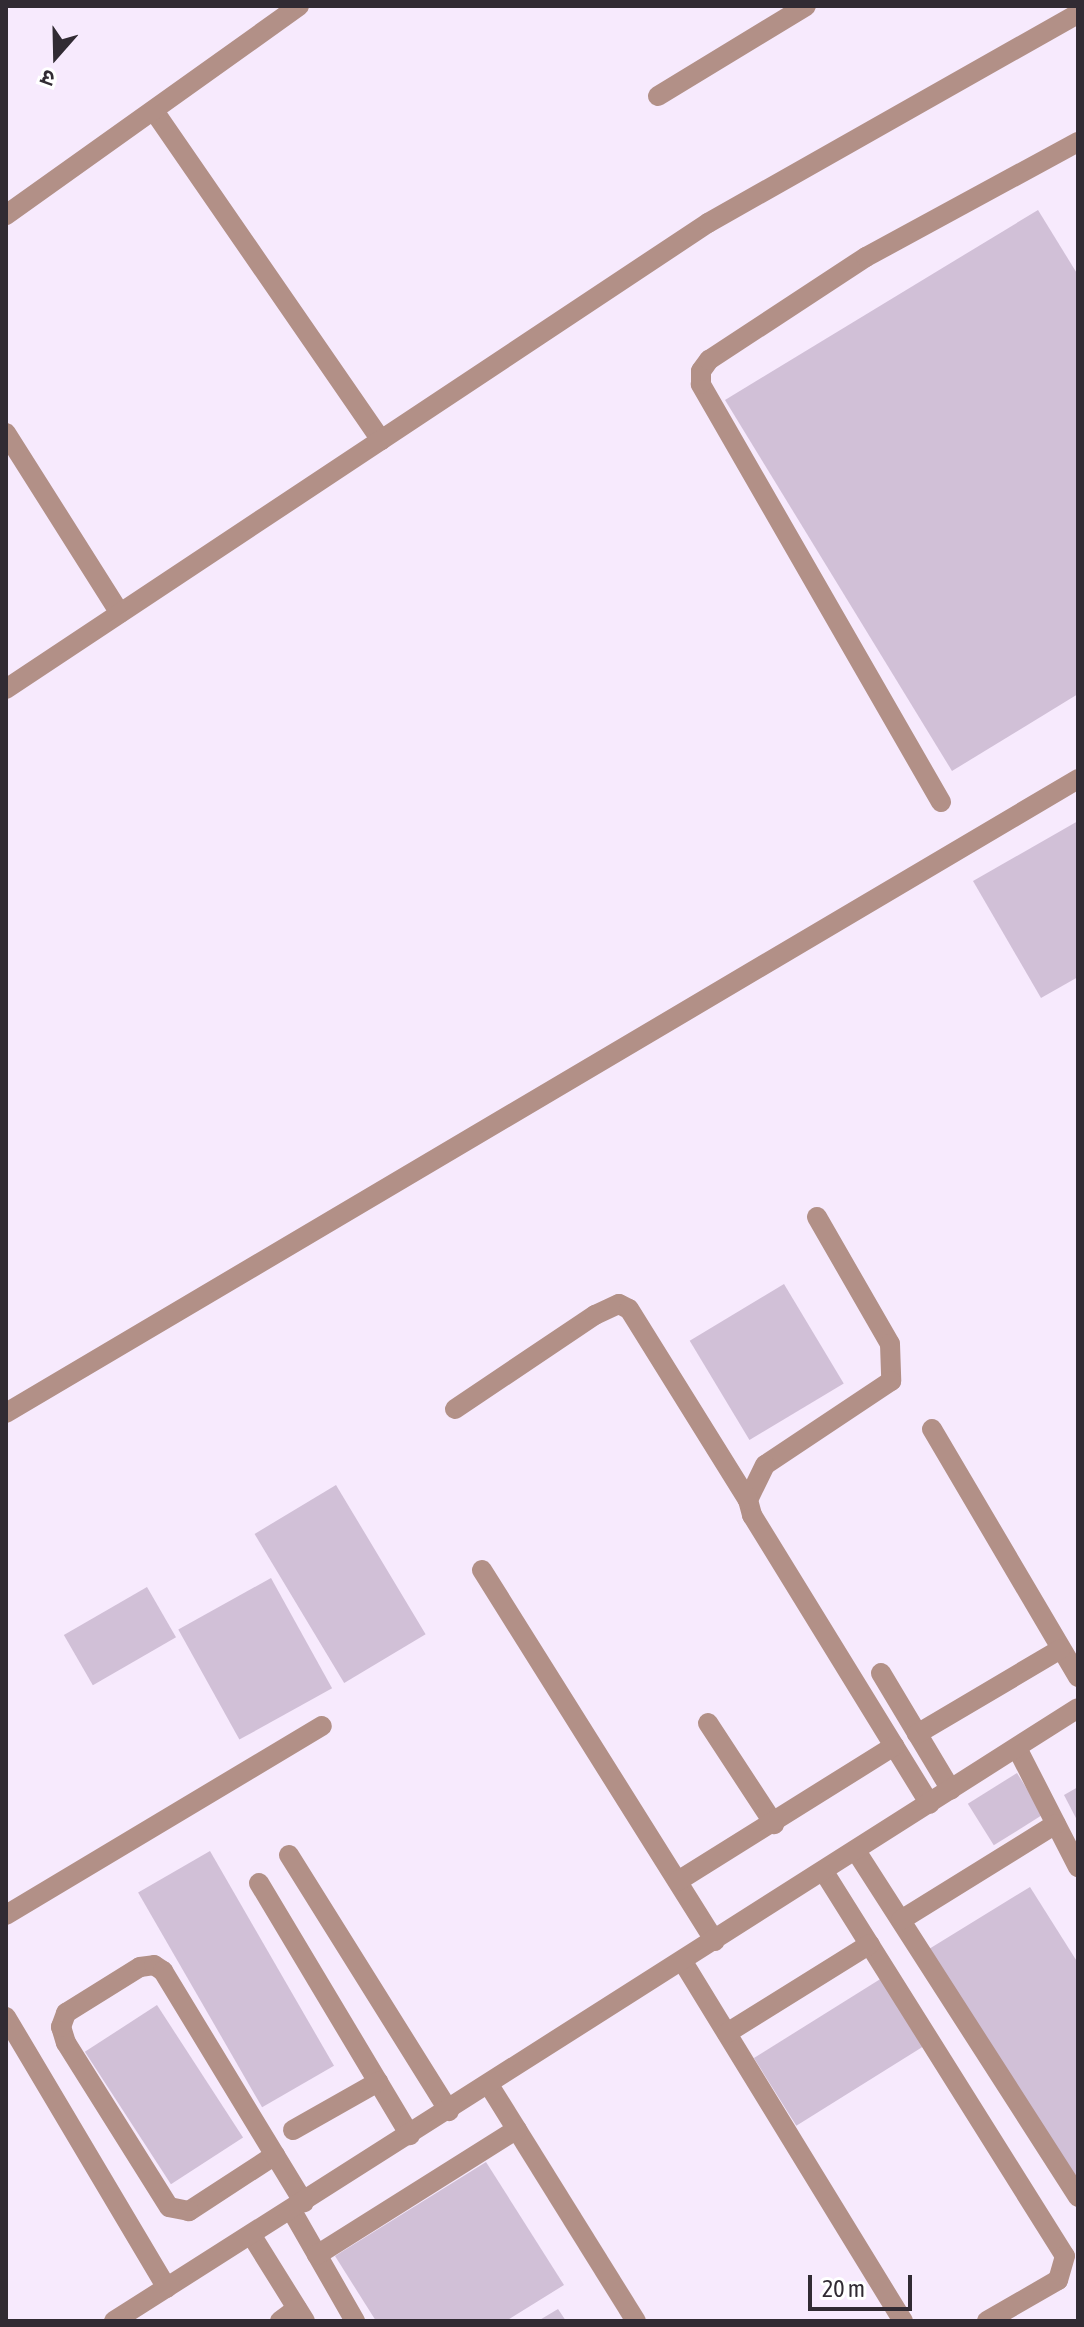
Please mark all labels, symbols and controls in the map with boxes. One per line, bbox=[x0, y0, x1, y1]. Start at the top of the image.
north arrow bbox=[16, 16, 96, 96]
text: उ bbox=[37, 64, 58, 93]
scale bar bbox=[812, 2259, 916, 2309]
text: 20 m bbox=[822, 2275, 865, 2302]

